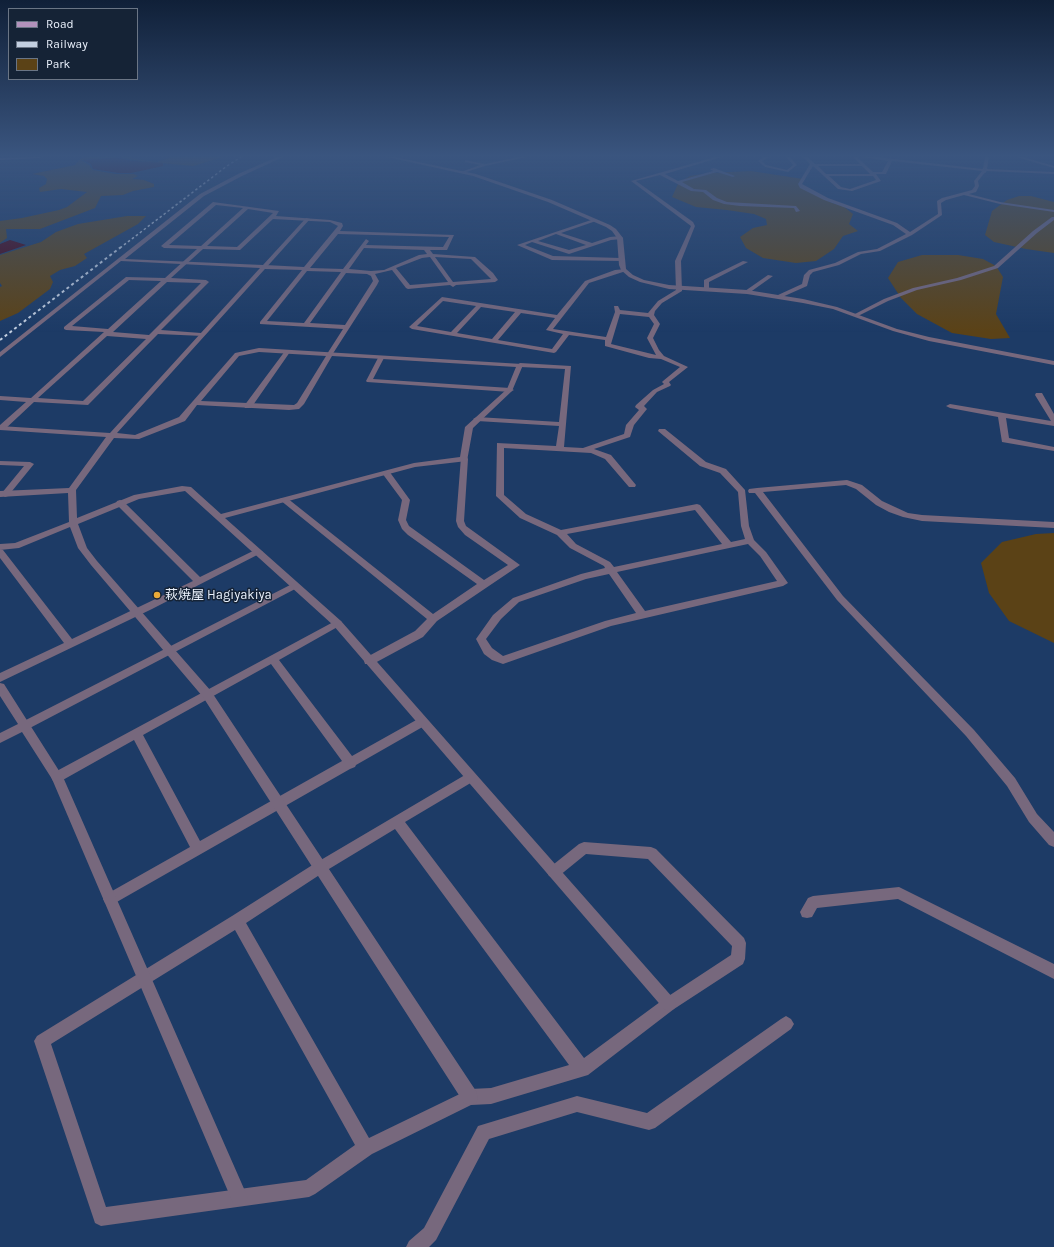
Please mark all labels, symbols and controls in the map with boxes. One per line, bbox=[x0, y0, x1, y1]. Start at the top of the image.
legend bbox=[8, 8, 138, 80]
text: Road bbox=[46, 17, 74, 31]
text: Railway bbox=[46, 37, 88, 51]
text: Park bbox=[46, 57, 70, 71]
place label: 萩焼屋 Hagiyakiya bbox=[165, 587, 272, 603]
marker: 萩焼屋 Hagiyakiya bbox=[152, 590, 162, 600]

